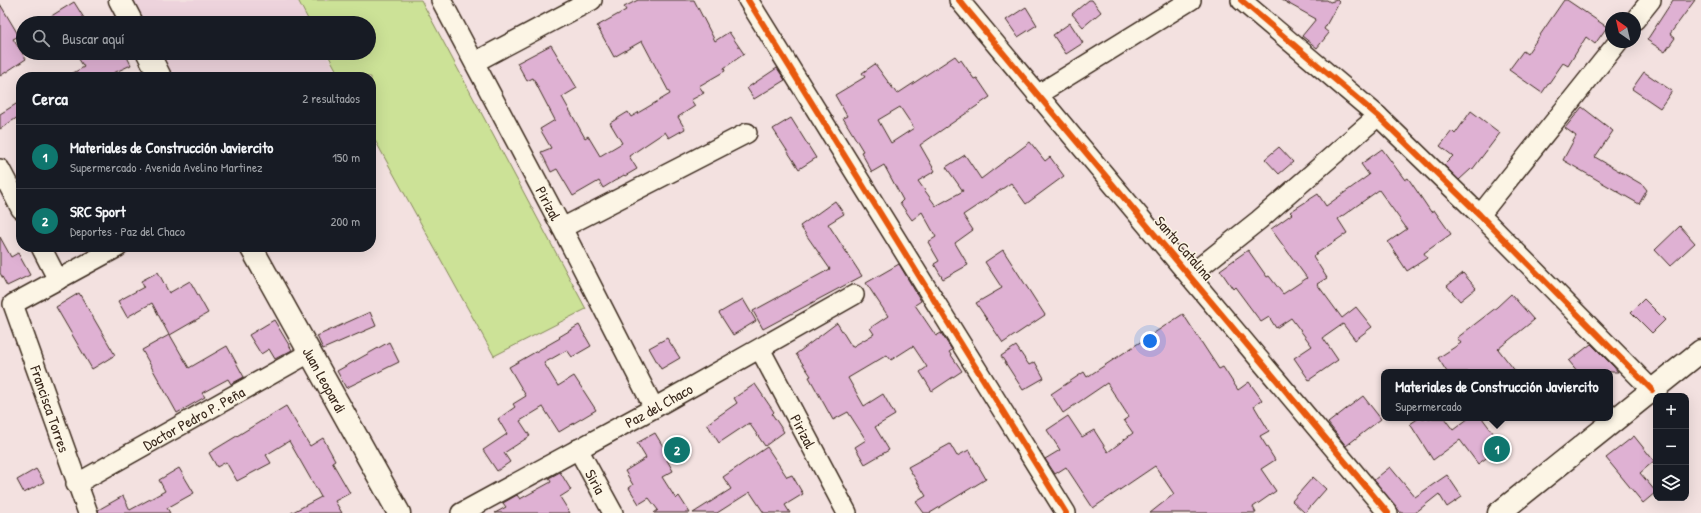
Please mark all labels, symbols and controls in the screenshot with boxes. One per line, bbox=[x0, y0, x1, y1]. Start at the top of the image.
north arrow bbox=[1605, 12, 1641, 48]
search box bbox=[16, 16, 376, 60]
icon: search bbox=[30, 27, 52, 49]
text: Buscar aquí bbox=[62, 28, 125, 49]
text: Cerca bbox=[32, 87, 68, 110]
text: 2 resultados bbox=[302, 89, 360, 107]
text: Materiales de Construcción Javiercito bbox=[70, 137, 273, 158]
text: 1 bbox=[43, 148, 47, 166]
text: 150 m bbox=[332, 148, 360, 166]
text: Supermercado · Avenida Avelino Martinez bbox=[70, 158, 263, 176]
street label: Pirizal bbox=[531, 182, 567, 224]
text: SRC Sport bbox=[70, 201, 126, 222]
street label: Santa Catalina bbox=[1150, 211, 1218, 285]
text: 2 bbox=[42, 212, 48, 230]
text: 200 m bbox=[330, 212, 360, 230]
text: Deportes · Paz del Chaco bbox=[70, 222, 185, 240]
your location bbox=[1140, 331, 1160, 351]
street label: Juan Leopardi bbox=[298, 343, 352, 417]
street label: Francisca Torres bbox=[25, 362, 75, 455]
popup bbox=[1381, 369, 1613, 421]
text: Materiales de Construcción Javiercito bbox=[1395, 376, 1599, 397]
street label: Paz del Chaco bbox=[621, 378, 696, 433]
street label: Doctor Pedro P. Peña bbox=[139, 381, 248, 455]
map controls bbox=[1653, 393, 1689, 501]
button: + bbox=[1653, 393, 1689, 429]
text: Supermercado bbox=[1395, 397, 1462, 415]
street label: Pirizal bbox=[786, 410, 821, 452]
button: − bbox=[1653, 429, 1689, 465]
pin: 1 bbox=[1484, 434, 1510, 464]
pin: 2 bbox=[664, 435, 690, 465]
street label: Siria bbox=[580, 465, 611, 498]
button: layers bbox=[1653, 465, 1689, 501]

